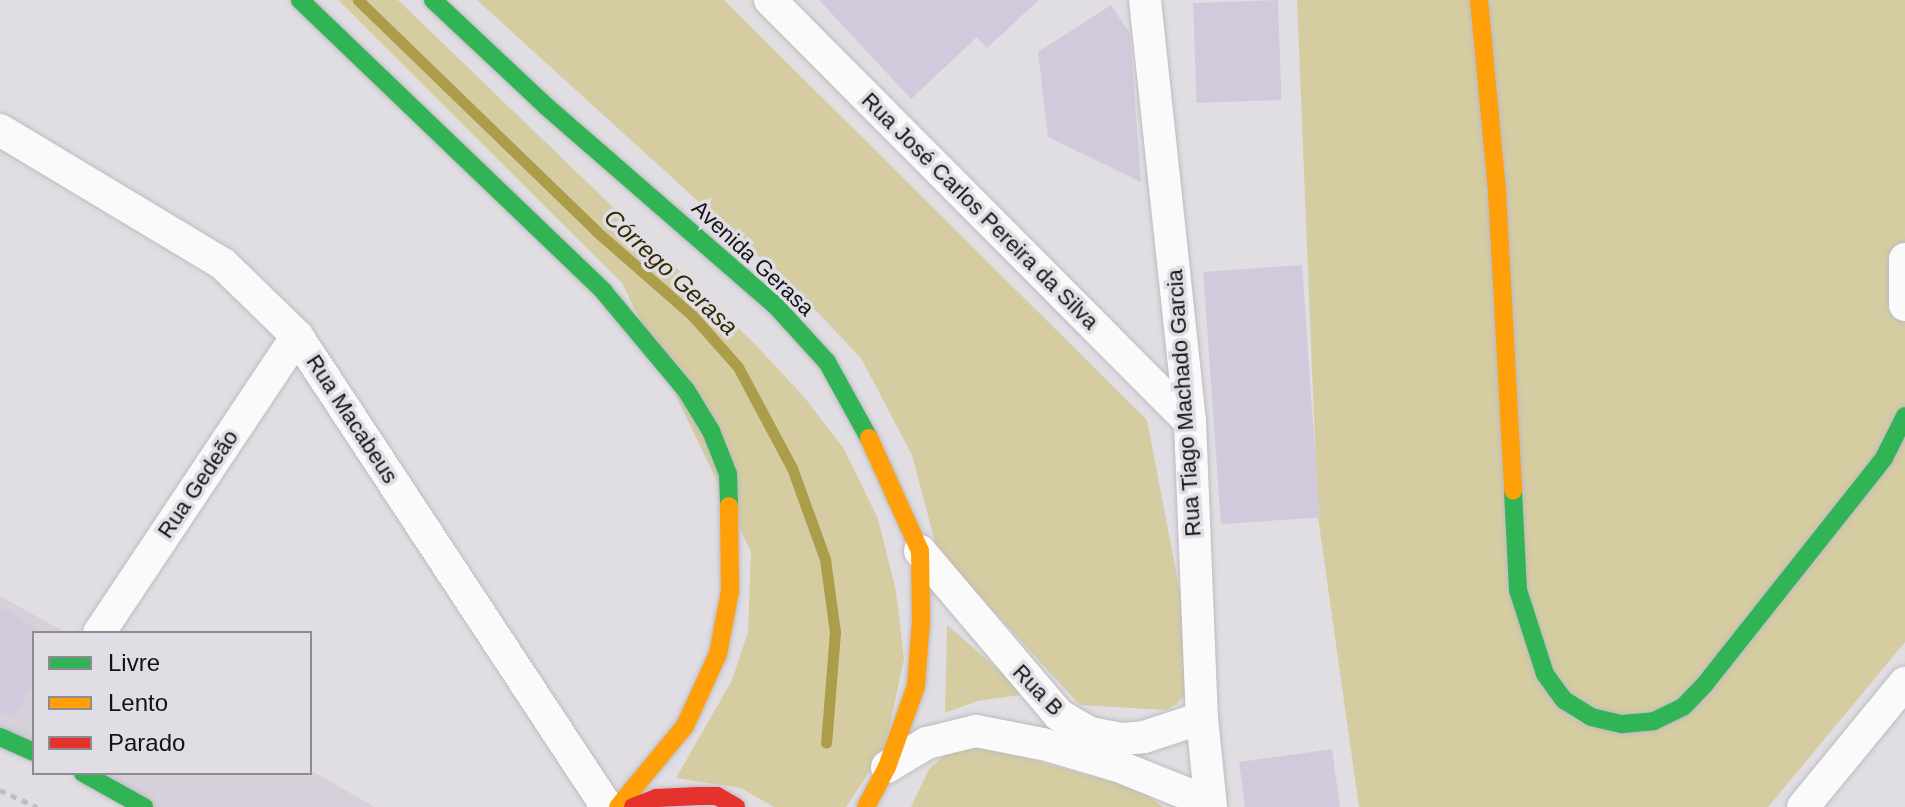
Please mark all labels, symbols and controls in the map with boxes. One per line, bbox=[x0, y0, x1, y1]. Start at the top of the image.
street label: Rua José Carlos Pereira da Silva bbox=[856, 87, 1104, 335]
street label: Avenida Gerasa bbox=[686, 195, 820, 321]
water label: Córrego Gerasa bbox=[598, 203, 744, 341]
street label: Rua Tiago Machado Garcia bbox=[1161, 268, 1207, 538]
street label: Rua Macabeus bbox=[301, 350, 403, 488]
street label: Rua Gedeão bbox=[152, 425, 244, 543]
legend bbox=[32, 631, 312, 775]
text: Livre bbox=[108, 649, 160, 676]
street label: Rua B bbox=[1007, 659, 1069, 721]
text: Lento bbox=[108, 689, 168, 716]
text: Parado bbox=[108, 729, 185, 756]

